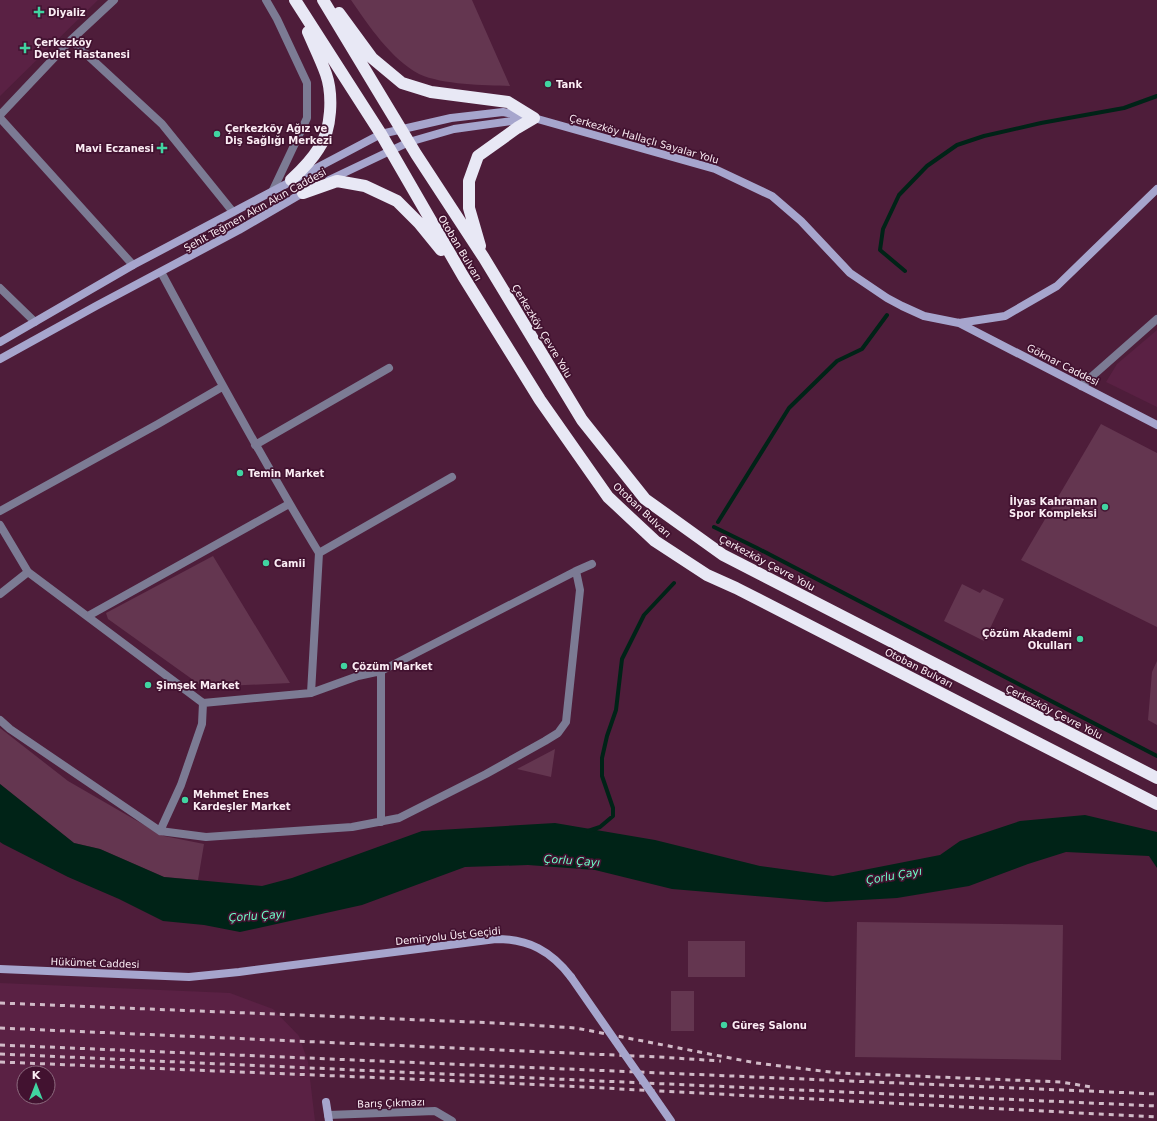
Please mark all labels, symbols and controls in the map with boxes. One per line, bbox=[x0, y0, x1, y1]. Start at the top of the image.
marker: Diyaliz bbox=[33, 6, 45, 18]
place label: Diyaliz bbox=[48, 7, 86, 18]
place label: Çerkezköy Devlet Hastanesi bbox=[34, 37, 130, 60]
marker: Çerkezköy Devlet Hastanesi bbox=[19, 42, 31, 54]
marker: Tank bbox=[543, 79, 553, 89]
place label: Tank bbox=[556, 79, 582, 90]
street label: Çerkezköy Hallaçlı Sayalar Yolu bbox=[568, 112, 720, 166]
place label: Çerkezköy Ağız ve Diş Sağlığı Merkezi bbox=[225, 123, 332, 146]
marker: Çerkezköy Ağız ve Diş Sağlığı Merkezi bbox=[212, 129, 222, 139]
place label: Mavi Eczanesi bbox=[75, 143, 154, 154]
marker: Mavi Eczanesi bbox=[157, 143, 167, 153]
street label: Şehit Teğmen Akın Akın Caddesi bbox=[182, 166, 328, 254]
street label: Otoban Bulvarı bbox=[436, 213, 484, 283]
street label: Çerkezköy Çevre Yolu bbox=[510, 282, 574, 380]
street label: Göknar Caddesi bbox=[1025, 342, 1101, 388]
marker: Temin Market bbox=[235, 468, 245, 478]
place label: Temin Market bbox=[248, 468, 325, 479]
street label: Otoban Bulvarı bbox=[611, 480, 673, 540]
place label: İlyas Kahraman Spor Kompleksi bbox=[1009, 494, 1097, 519]
marker: İlyas Kahraman Spor Kompleksi bbox=[1100, 502, 1110, 512]
street label: Çerkezköy Çevre Yolu bbox=[717, 533, 817, 593]
marker: Camii bbox=[261, 558, 271, 568]
place label: Camii bbox=[274, 558, 305, 569]
place label: Çözüm Akademi Okulları bbox=[982, 628, 1072, 651]
marker: Çözüm Akademi Okulları bbox=[1075, 634, 1085, 644]
street label: Otoban Bulvarı bbox=[883, 646, 955, 690]
marker: Çözüm Market bbox=[339, 661, 349, 671]
place label: Çözüm Market bbox=[352, 661, 433, 672]
marker: Şimşek Market bbox=[143, 680, 153, 690]
place label: Şimşek Market bbox=[156, 680, 240, 691]
street label: Çerkezköy Çevre Yolu bbox=[1004, 683, 1104, 741]
place label: Mehmet Enes Kardeşler Market bbox=[193, 789, 291, 812]
marker: Mehmet Enes Kardeşler Market bbox=[180, 795, 190, 805]
water label: Çorlu Çayı bbox=[543, 853, 601, 869]
water label: Çorlu Çayı bbox=[865, 865, 923, 887]
water label: Çorlu Çayı bbox=[228, 908, 286, 924]
street label: Demiryolu Üst Geçidi bbox=[395, 924, 501, 947]
street label: Hükümet Caddesi bbox=[51, 956, 139, 970]
marker: Güreş Salonu bbox=[719, 1020, 729, 1030]
place label: Güreş Salonu bbox=[732, 1020, 807, 1031]
north arrow bbox=[16, 1065, 56, 1105]
text: K bbox=[32, 1069, 41, 1082]
street label: Barış Çıkmazı bbox=[357, 1096, 425, 1110]

